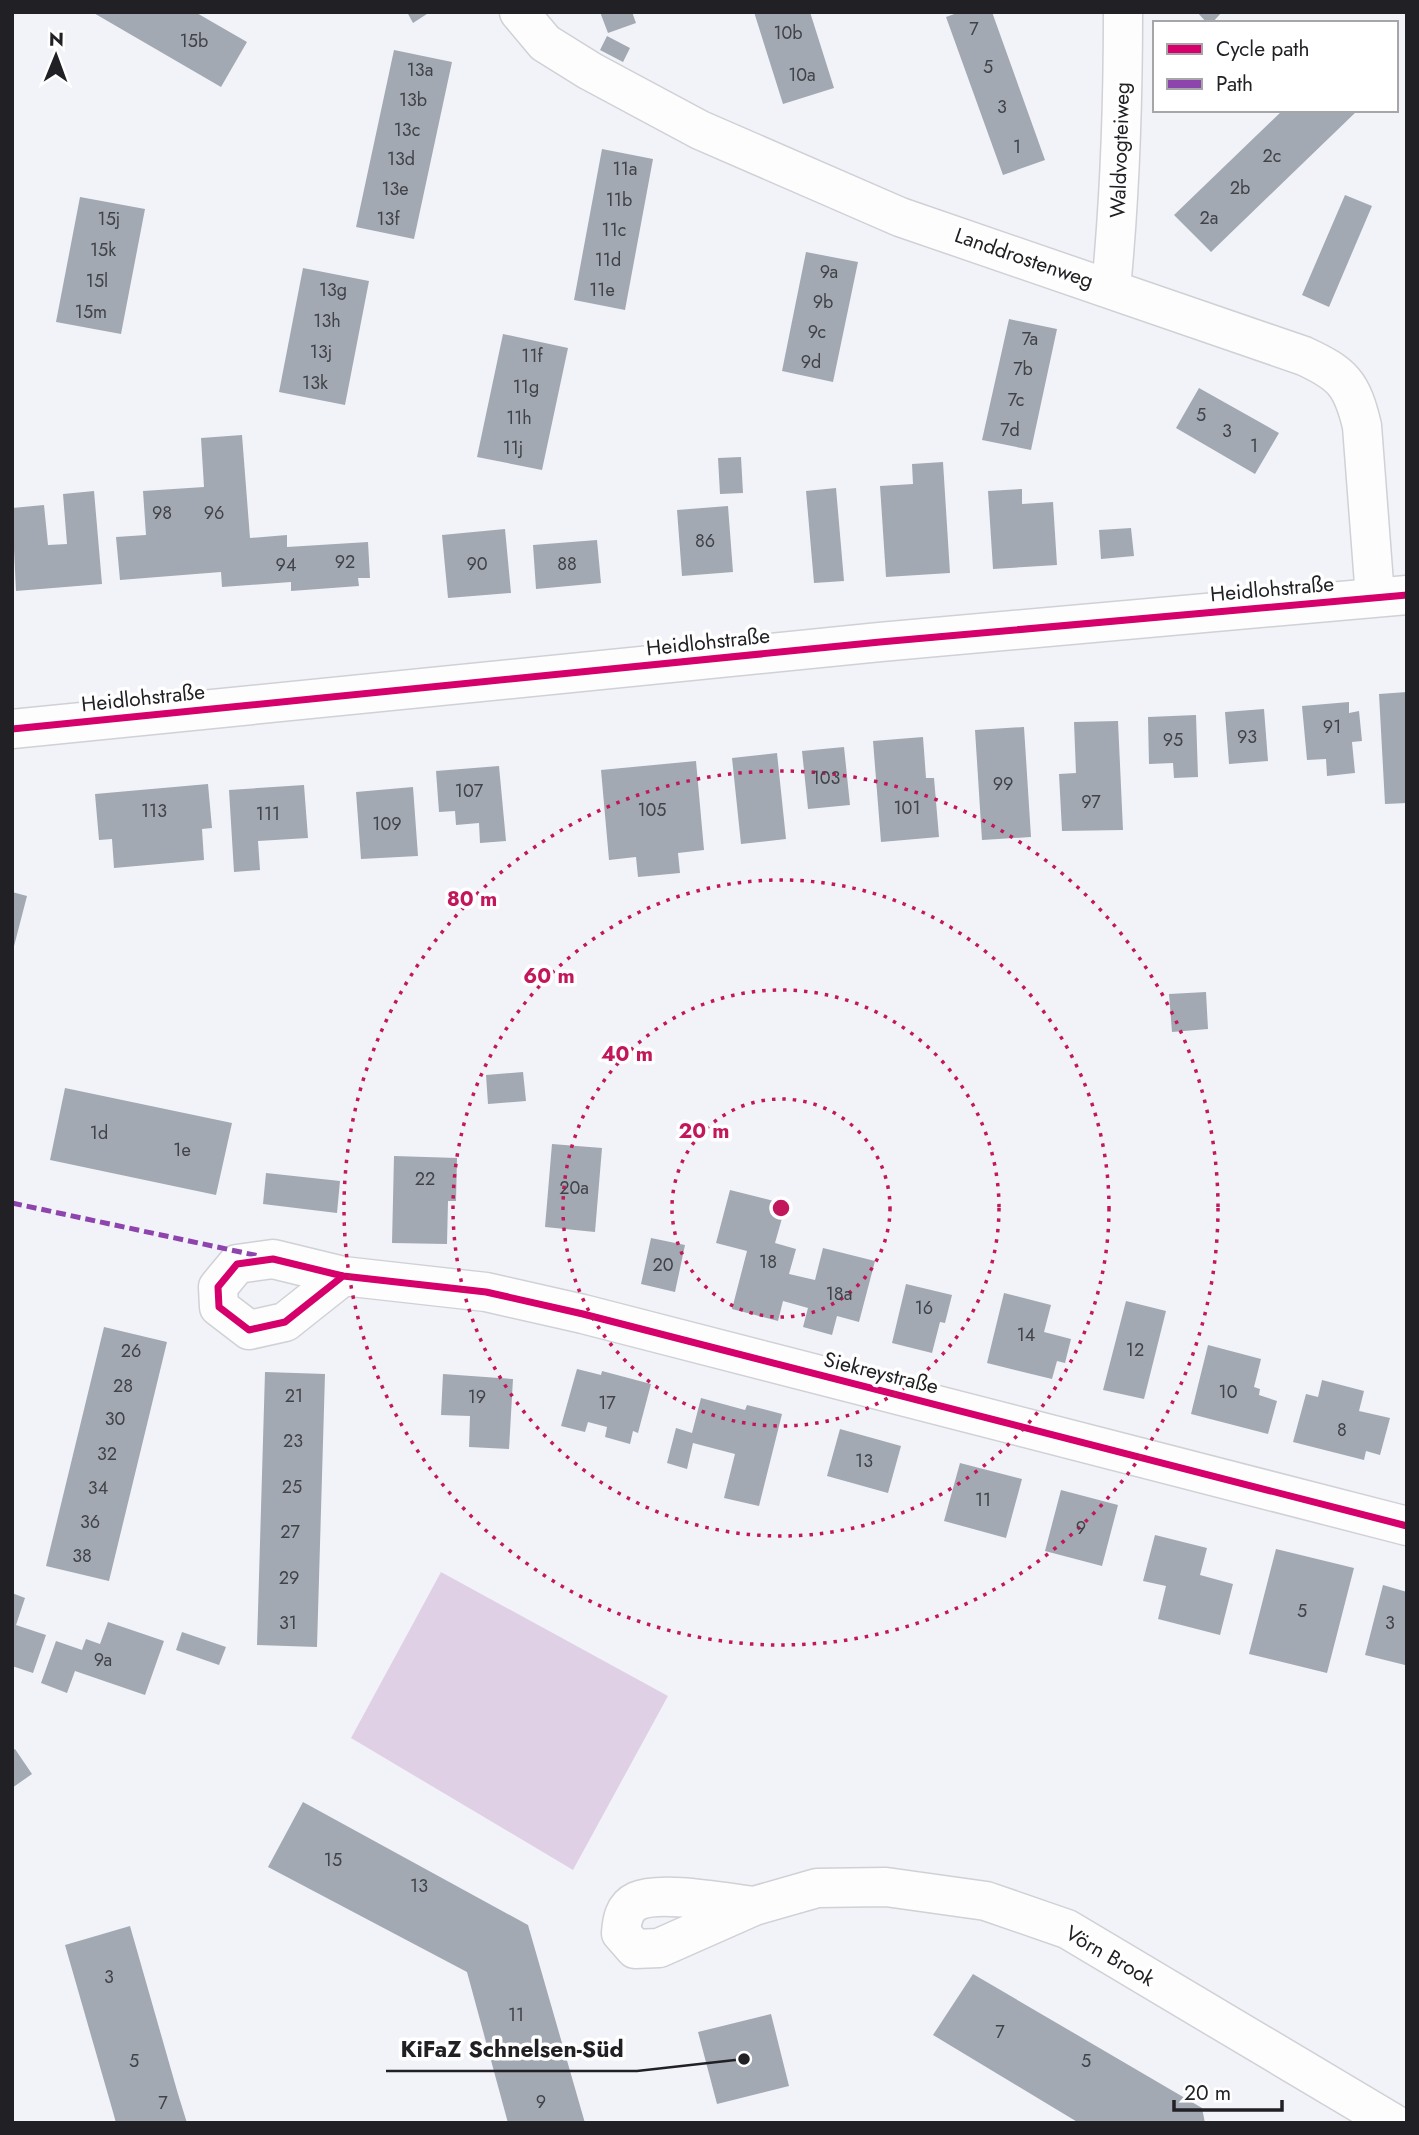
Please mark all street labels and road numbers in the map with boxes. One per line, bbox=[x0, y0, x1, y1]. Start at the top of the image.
street label: Waldvogteiweg bbox=[1103, 82, 1137, 218]
street label: Landdrostenweg bbox=[951, 220, 1097, 296]
street label: Heidlohstraße bbox=[1209, 569, 1335, 609]
street label: Heidlohstraße bbox=[645, 621, 771, 663]
street label: Heidlohstraße bbox=[80, 677, 206, 719]
street label: Siekreystraße bbox=[821, 1344, 942, 1402]
street label: Vörn Brook bbox=[1060, 1918, 1161, 1994]

